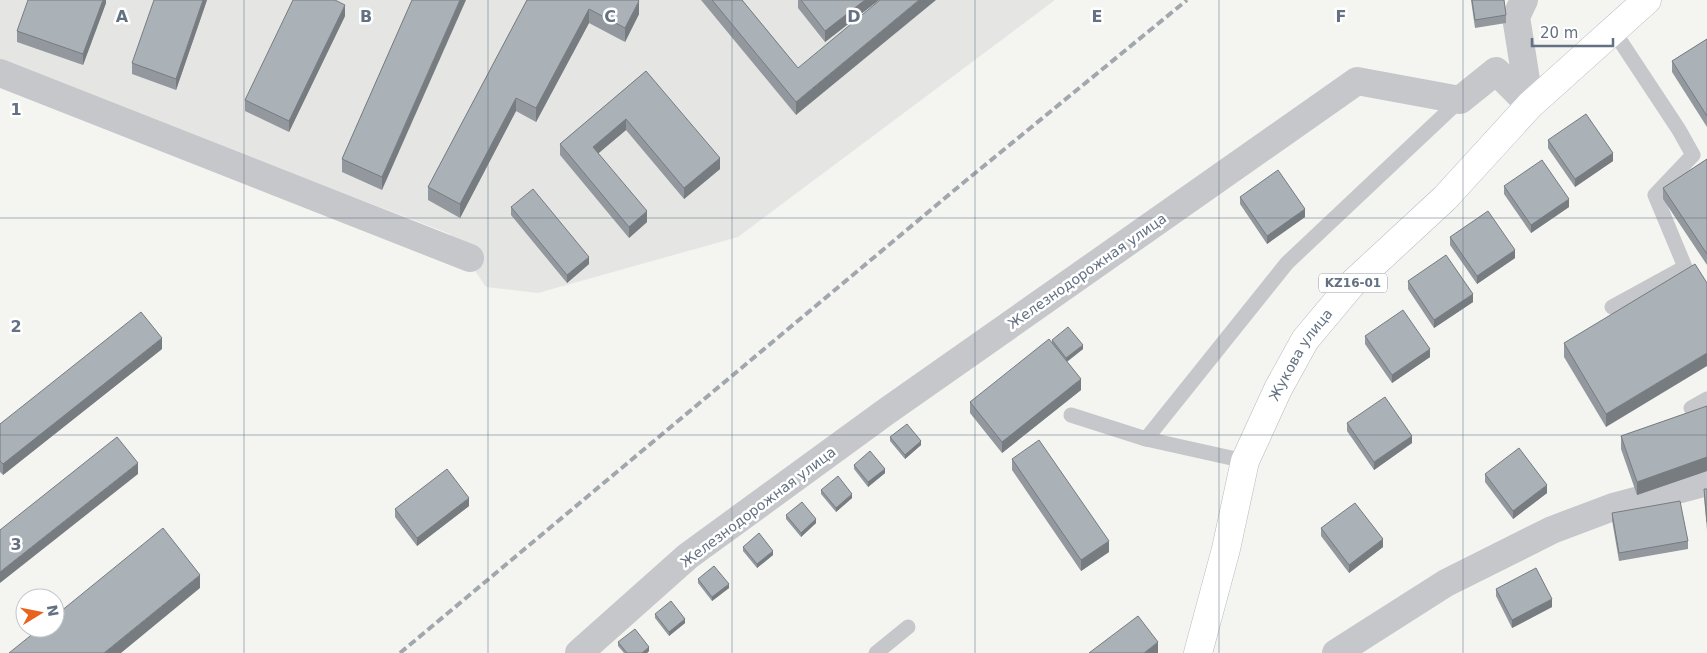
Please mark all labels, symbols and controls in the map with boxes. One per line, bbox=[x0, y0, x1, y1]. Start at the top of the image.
text: A bbox=[116, 7, 129, 26]
text: B bbox=[360, 7, 372, 26]
text: C bbox=[604, 7, 616, 26]
text: D bbox=[847, 7, 861, 26]
text: E bbox=[1092, 7, 1102, 26]
text: F bbox=[1336, 7, 1346, 26]
scale bar bbox=[1532, 15, 1613, 47]
text: 20 m bbox=[1540, 24, 1578, 42]
text: 1 bbox=[10, 100, 22, 119]
street label: Железнодорожная улица bbox=[1005, 210, 1169, 332]
road number: KZ16-01 bbox=[1319, 274, 1387, 292]
street label: Жукова улица bbox=[1266, 306, 1336, 403]
text: 2 bbox=[10, 317, 22, 336]
street label: Железнодорожная улица bbox=[677, 444, 839, 570]
text: 3 bbox=[10, 535, 22, 554]
north arrow bbox=[15, 588, 65, 638]
text: N bbox=[44, 604, 62, 618]

